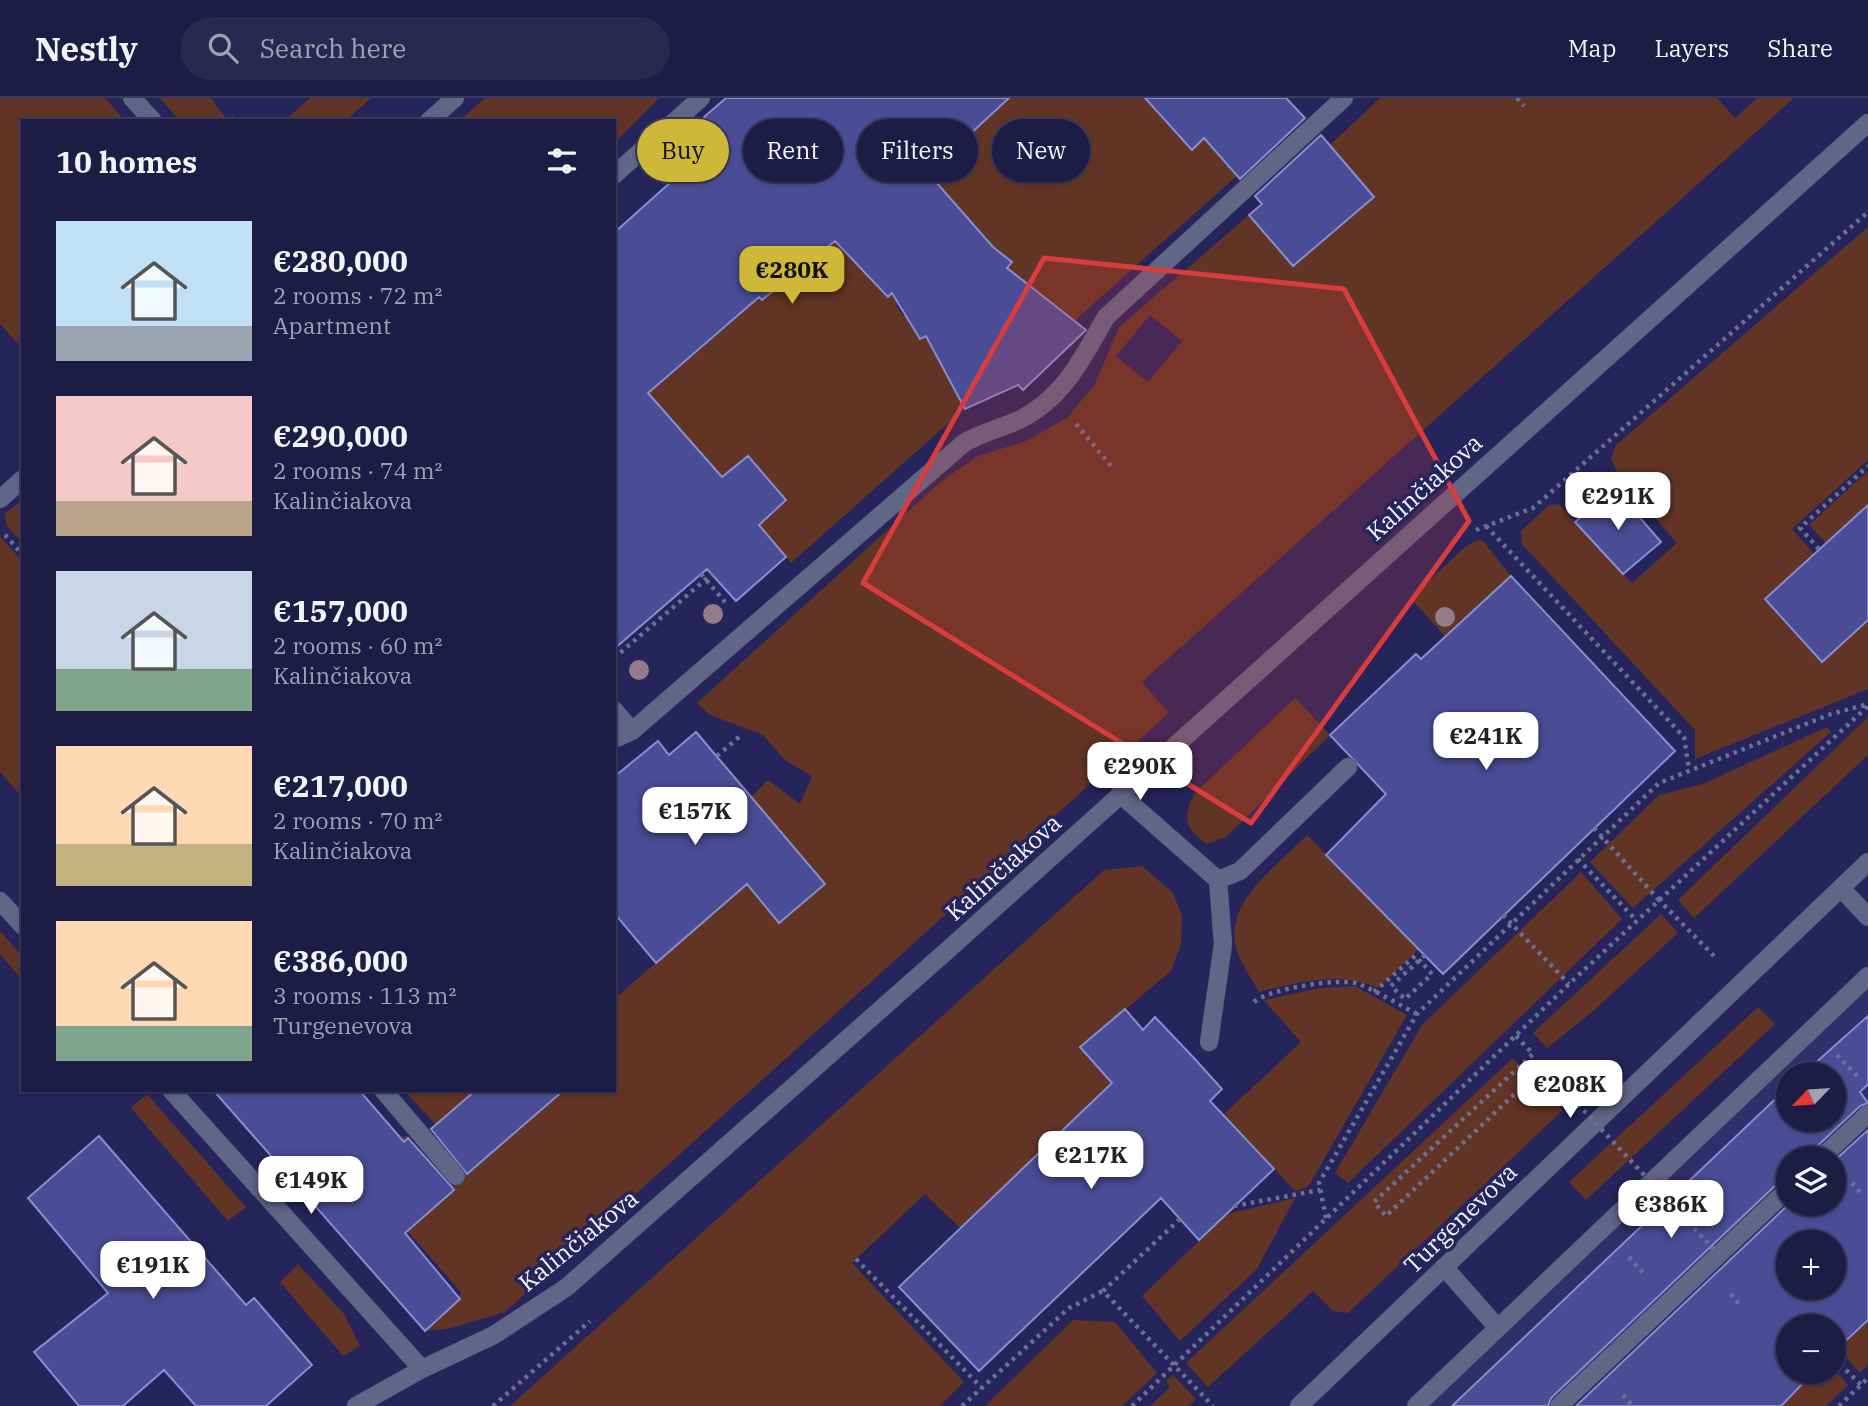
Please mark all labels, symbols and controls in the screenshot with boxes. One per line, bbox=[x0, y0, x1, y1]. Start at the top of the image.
search box bbox=[180, 17, 670, 80]
text: Nestly bbox=[35, 27, 138, 70]
icon: search bbox=[204, 29, 242, 67]
text: Search here bbox=[260, 31, 406, 65]
text: Map bbox=[1568, 32, 1616, 64]
text: Layers bbox=[1654, 32, 1729, 64]
text: Share bbox=[1767, 32, 1833, 64]
chip: Buy bbox=[637, 119, 729, 182]
chip: Rent bbox=[743, 119, 843, 182]
chip: Filters bbox=[857, 119, 978, 182]
chip: New bbox=[992, 119, 1090, 182]
text: 10 homes bbox=[56, 142, 197, 181]
icon: filters bbox=[543, 142, 581, 180]
text: €280,000 bbox=[273, 241, 408, 280]
pin: €280K bbox=[743, 246, 841, 306]
icon: home bbox=[112, 249, 196, 333]
text: €280K bbox=[755, 254, 829, 284]
text: 2 rooms · 72 m² bbox=[273, 280, 443, 310]
text: Apartment bbox=[273, 310, 391, 340]
text: €290,000 bbox=[273, 416, 408, 455]
icon: home bbox=[112, 424, 196, 508]
street label: Kalinčiakova bbox=[1359, 426, 1489, 548]
text: 2 rooms · 74 m² bbox=[273, 455, 443, 485]
pin: €291K bbox=[1569, 472, 1667, 532]
text: €291K bbox=[1581, 480, 1655, 510]
text: Kalinčiakova bbox=[273, 485, 412, 515]
text: €157,000 bbox=[273, 591, 408, 630]
icon: home bbox=[112, 599, 196, 683]
text: 2 rooms · 60 m² bbox=[273, 630, 443, 660]
text: Kalinčiakova bbox=[273, 660, 412, 690]
pin: €241K bbox=[1437, 712, 1535, 772]
text: €241K bbox=[1449, 720, 1523, 750]
pin: €290K bbox=[1091, 742, 1189, 802]
text: €290K bbox=[1103, 750, 1177, 780]
text: €217,000 bbox=[273, 766, 408, 805]
icon: home bbox=[112, 774, 196, 858]
pin: €157K bbox=[646, 788, 744, 847]
text: €157K bbox=[658, 795, 732, 825]
text: 2 rooms · 70 m² bbox=[273, 805, 443, 835]
street label: Kalinčiakova bbox=[938, 806, 1068, 928]
text: Kalinčiakova bbox=[273, 835, 412, 865]
text: €386,000 bbox=[273, 941, 408, 980]
icon: home bbox=[112, 949, 196, 1033]
text: 3 rooms · 113 m² bbox=[273, 980, 456, 1010]
text: Turgenevova bbox=[273, 1010, 413, 1040]
pin: €208K bbox=[1521, 1060, 1619, 1120]
north arrow bbox=[1776, 1062, 1846, 1132]
map controls bbox=[1776, 1062, 1846, 1384]
text: €208K bbox=[1533, 1068, 1607, 1098]
pin: €217K bbox=[1042, 1132, 1140, 1191]
text: €217K bbox=[1054, 1139, 1128, 1169]
button: layers bbox=[1776, 1146, 1846, 1216]
pin: €149K bbox=[262, 1156, 360, 1216]
street label: Turgenevova bbox=[1396, 1156, 1524, 1280]
text: €149K bbox=[274, 1164, 348, 1194]
pin: €386K bbox=[1622, 1180, 1720, 1240]
street label: Kalinčiakova bbox=[511, 1182, 645, 1298]
text: €386K bbox=[1634, 1188, 1708, 1218]
button: + bbox=[1776, 1230, 1846, 1300]
pin: €191K bbox=[104, 1242, 202, 1301]
text: €191K bbox=[116, 1249, 190, 1279]
button: − bbox=[1776, 1314, 1846, 1384]

